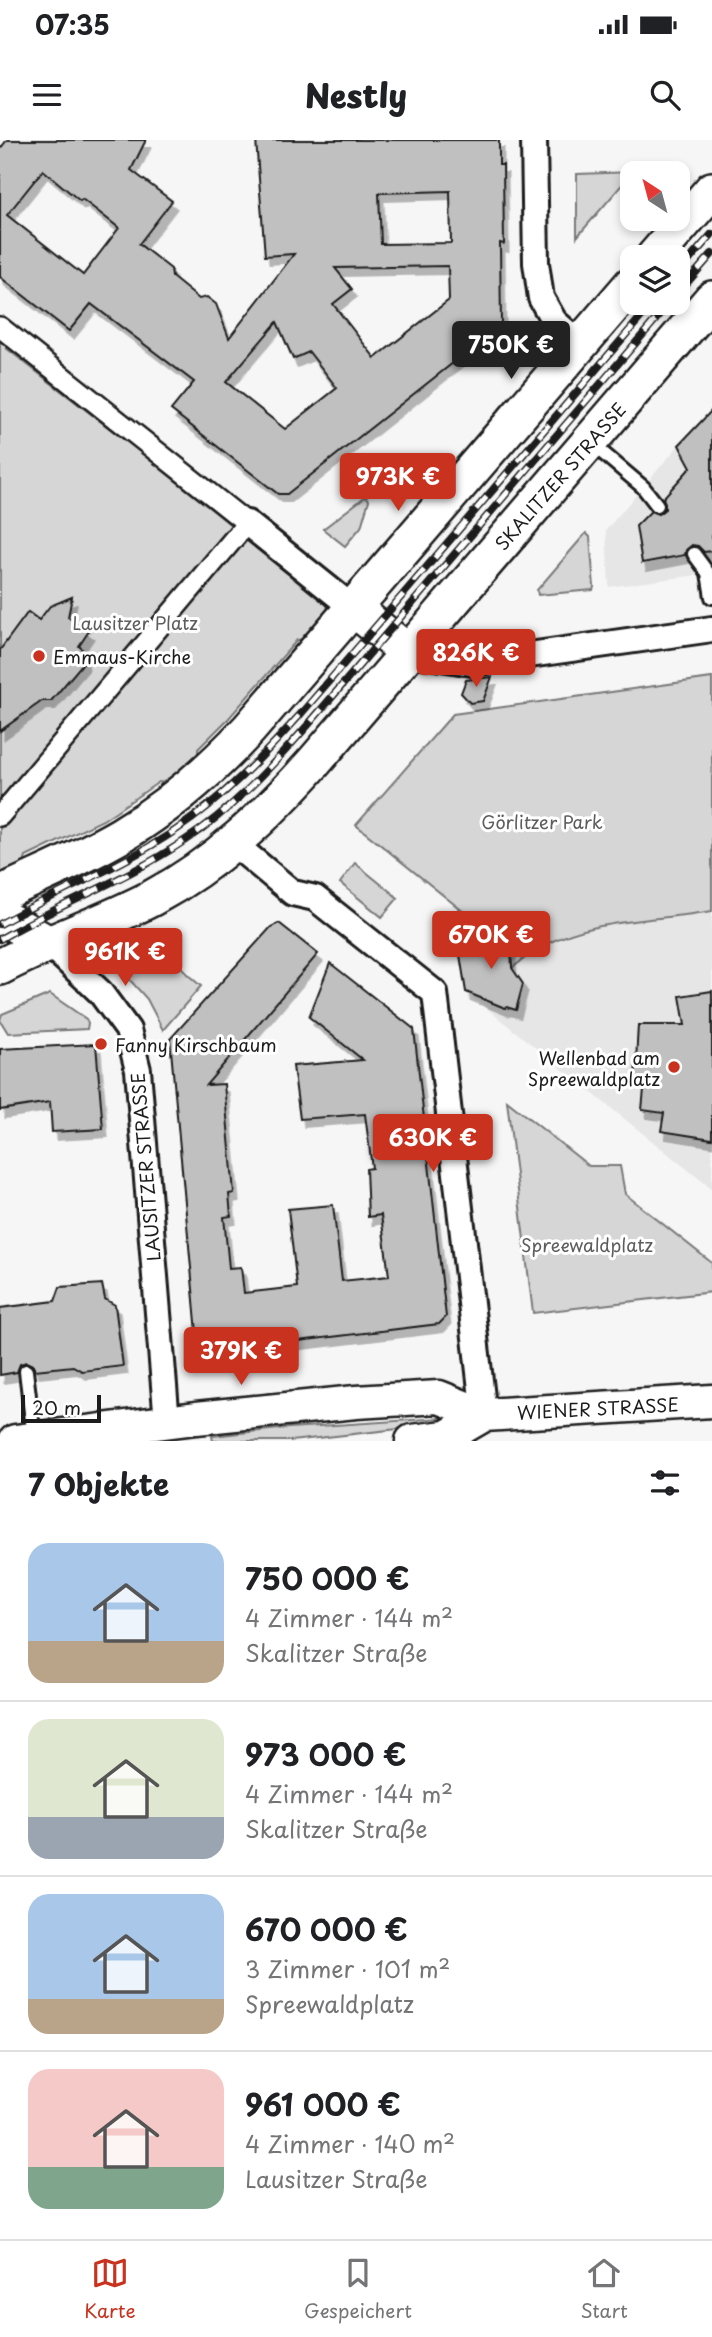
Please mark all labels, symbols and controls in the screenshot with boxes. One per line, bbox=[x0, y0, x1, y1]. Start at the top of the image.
text: 07:35 bbox=[35, 5, 110, 44]
text: Nestly bbox=[305, 71, 407, 119]
icon: menu bbox=[28, 76, 66, 114]
icon: search bbox=[646, 76, 684, 114]
north arrow bbox=[620, 161, 690, 231]
map controls bbox=[620, 161, 690, 315]
button: layers bbox=[620, 245, 690, 315]
pin: 750K € bbox=[454, 322, 568, 381]
text: 750K € bbox=[468, 326, 554, 361]
street label: SKALITZER STRASSE bbox=[488, 396, 632, 556]
pin: 973K € bbox=[341, 454, 455, 513]
text: 973K € bbox=[356, 458, 440, 493]
park label: Lausitzer Platz bbox=[72, 609, 198, 636]
pin: 826K € bbox=[419, 630, 533, 689]
text: 826K € bbox=[432, 634, 520, 669]
place label: Emmaus-Kirche bbox=[53, 643, 191, 670]
marker: Emmaus-Kirche bbox=[31, 648, 47, 664]
park label: Görlitzer Park bbox=[481, 808, 603, 835]
pin: 670K € bbox=[434, 912, 548, 971]
text: 670K € bbox=[448, 916, 534, 951]
pin: 961K € bbox=[68, 928, 182, 988]
text: 961K € bbox=[84, 933, 166, 968]
place label: Fanny Kirschbaum bbox=[115, 1031, 277, 1058]
marker: Fanny Kirschbaum bbox=[93, 1036, 109, 1052]
place label: Wellenbad am Spreewaldplatz bbox=[528, 1044, 660, 1092]
marker: Wellenbad am Spreewaldplatz bbox=[666, 1059, 682, 1075]
street label: LAUSITZER STRASSE bbox=[123, 1072, 167, 1262]
pin: 630K € bbox=[376, 1114, 490, 1174]
text: 630K € bbox=[389, 1119, 477, 1154]
park label: Spreewaldplatz bbox=[521, 1231, 654, 1258]
pin: 379K € bbox=[184, 1328, 298, 1387]
text: 379K € bbox=[200, 1332, 282, 1367]
street label: WIENER STRASSE bbox=[516, 1390, 680, 1426]
scale bar bbox=[21, 1392, 102, 1424]
text: 20 m bbox=[32, 1393, 81, 1421]
text: 7 Objekte bbox=[28, 1461, 169, 1506]
icon: filters bbox=[646, 1464, 684, 1502]
text: 750 000 € bbox=[245, 1555, 410, 1600]
icon: home bbox=[84, 1571, 168, 1655]
text: 4 Zimmer · 144 m² bbox=[245, 1600, 453, 1635]
text: Skalitzer Straße bbox=[245, 1635, 428, 1670]
text: 973 000 € bbox=[245, 1731, 407, 1776]
icon: home bbox=[84, 1747, 168, 1831]
text: 4 Zimmer · 144 m² bbox=[245, 1776, 453, 1811]
text: Skalitzer Straße bbox=[245, 1811, 428, 1846]
text: 670 000 € bbox=[245, 1906, 408, 1951]
icon: home bbox=[84, 1922, 168, 2006]
text: 3 Zimmer · 101 m² bbox=[245, 1951, 450, 1986]
text: Spreewaldplatz bbox=[245, 1986, 414, 2021]
text: 961 000 € bbox=[245, 2081, 401, 2126]
icon: home bbox=[84, 2097, 168, 2181]
text: 4 Zimmer · 140 m² bbox=[245, 2126, 455, 2161]
text: Lausitzer Straße bbox=[245, 2161, 427, 2196]
tab: Karte bbox=[84, 2254, 136, 2324]
tab: Gespeichert bbox=[304, 2254, 412, 2324]
tab: Start bbox=[580, 2254, 628, 2324]

